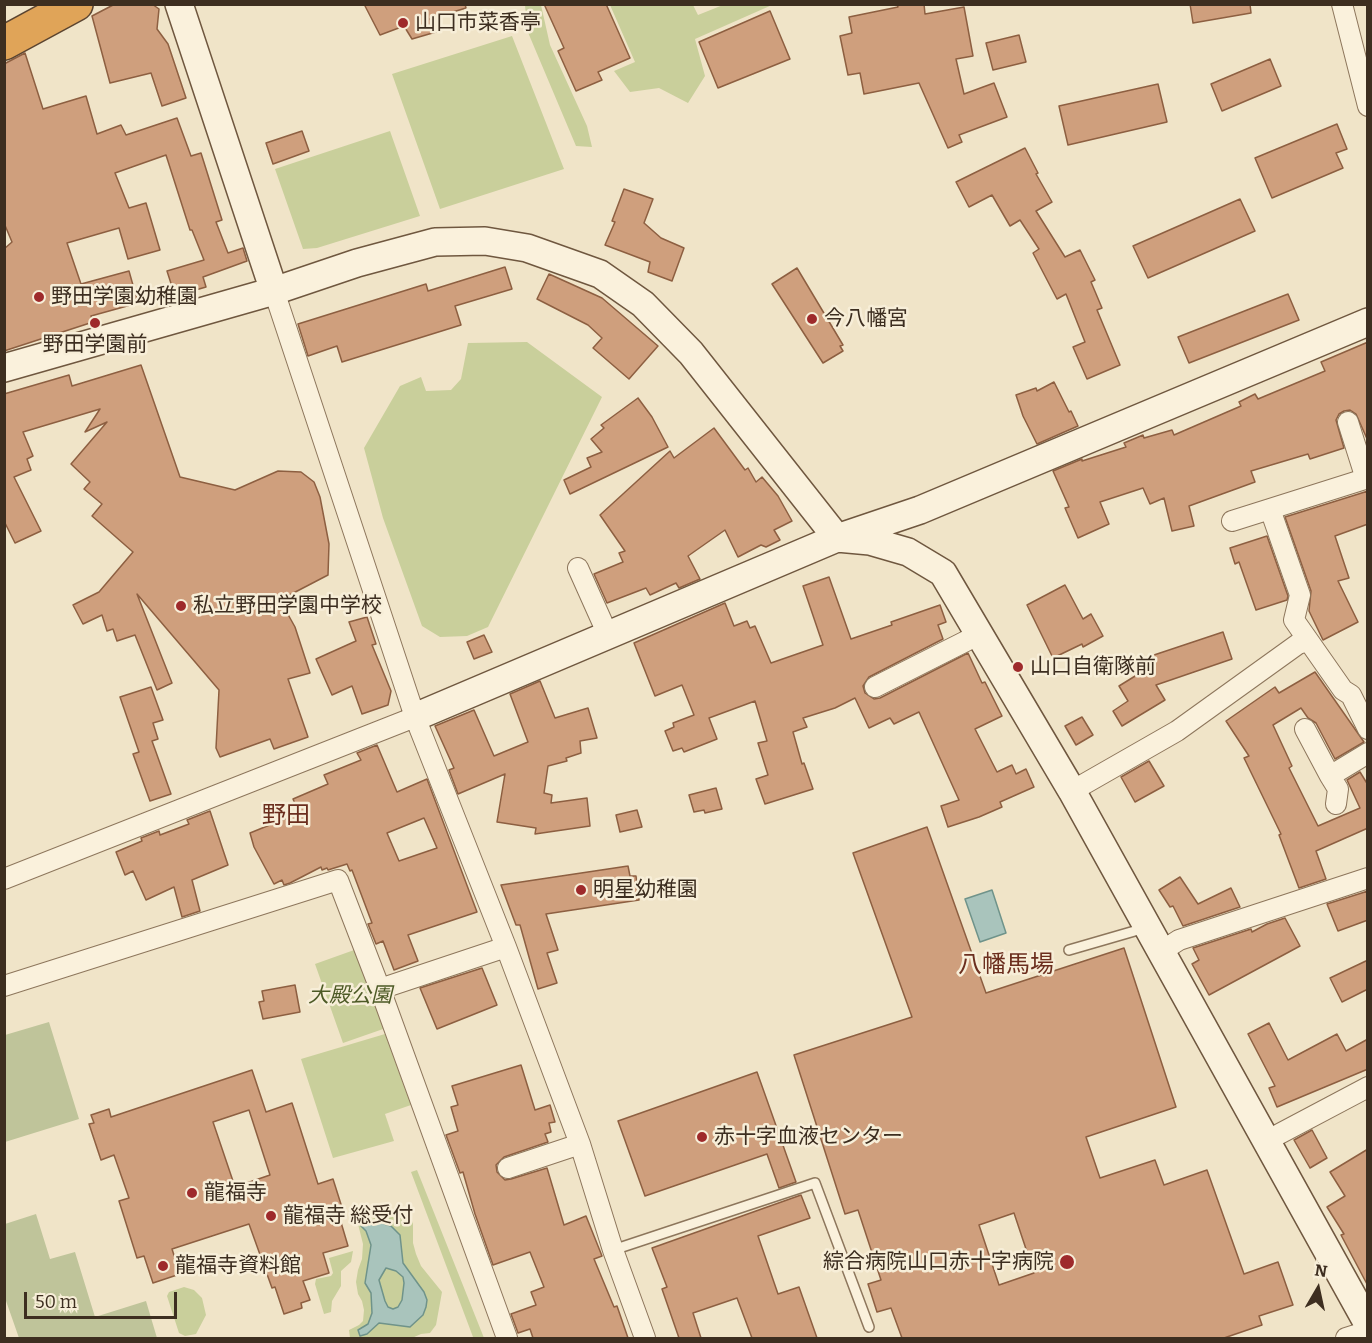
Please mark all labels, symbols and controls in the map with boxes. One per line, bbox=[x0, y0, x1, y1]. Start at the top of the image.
place label: 山口市菜香亭 bbox=[415, 10, 541, 36]
marker: 山口市菜香亭 bbox=[396, 16, 410, 30]
place label: 野田学園幼稚園 bbox=[51, 284, 198, 310]
marker: 野田学園幼稚園 bbox=[32, 290, 46, 304]
place label: 今八幡宮 bbox=[824, 306, 908, 332]
marker: 今八幡宮 bbox=[805, 312, 819, 326]
marker: 野田学園前 bbox=[88, 316, 102, 330]
place label: 野田学園前 bbox=[43, 332, 147, 358]
place label: 私立野田学園中学校 bbox=[193, 593, 382, 619]
marker: 私立野田学園中学校 bbox=[174, 599, 188, 613]
place label: 山口自衛隊前 bbox=[1030, 654, 1156, 680]
marker: 山口自衛隊前 bbox=[1011, 660, 1025, 674]
district label: 野田 bbox=[262, 802, 310, 830]
place label: 明星幼稚園 bbox=[593, 877, 698, 903]
marker: 明星幼稚園 bbox=[574, 883, 588, 897]
district label: 八幡馬場 bbox=[958, 951, 1054, 979]
park label: 大殿公園 bbox=[308, 983, 392, 1009]
place label: 赤十字血液センター bbox=[714, 1124, 903, 1150]
marker: 赤十字血液センター bbox=[695, 1130, 709, 1144]
place label: 龍福寺 bbox=[204, 1180, 267, 1206]
marker: 龍福寺 bbox=[185, 1186, 199, 1200]
place label: 龍福寺 総受付 bbox=[283, 1203, 413, 1229]
marker: 龍福寺 総受付 bbox=[264, 1209, 278, 1223]
place label: 綜合病院山口赤十字病院 bbox=[823, 1249, 1054, 1275]
place label: 龍福寺資料館 bbox=[175, 1253, 301, 1279]
marker: 綜合病院山口赤十字病院 bbox=[1058, 1253, 1076, 1271]
marker: 龍福寺資料館 bbox=[156, 1259, 170, 1273]
north arrow bbox=[1288, 1259, 1348, 1319]
text: N bbox=[1313, 1260, 1328, 1281]
scale bar bbox=[27, 1280, 180, 1318]
text: 50 m bbox=[35, 1291, 77, 1313]

